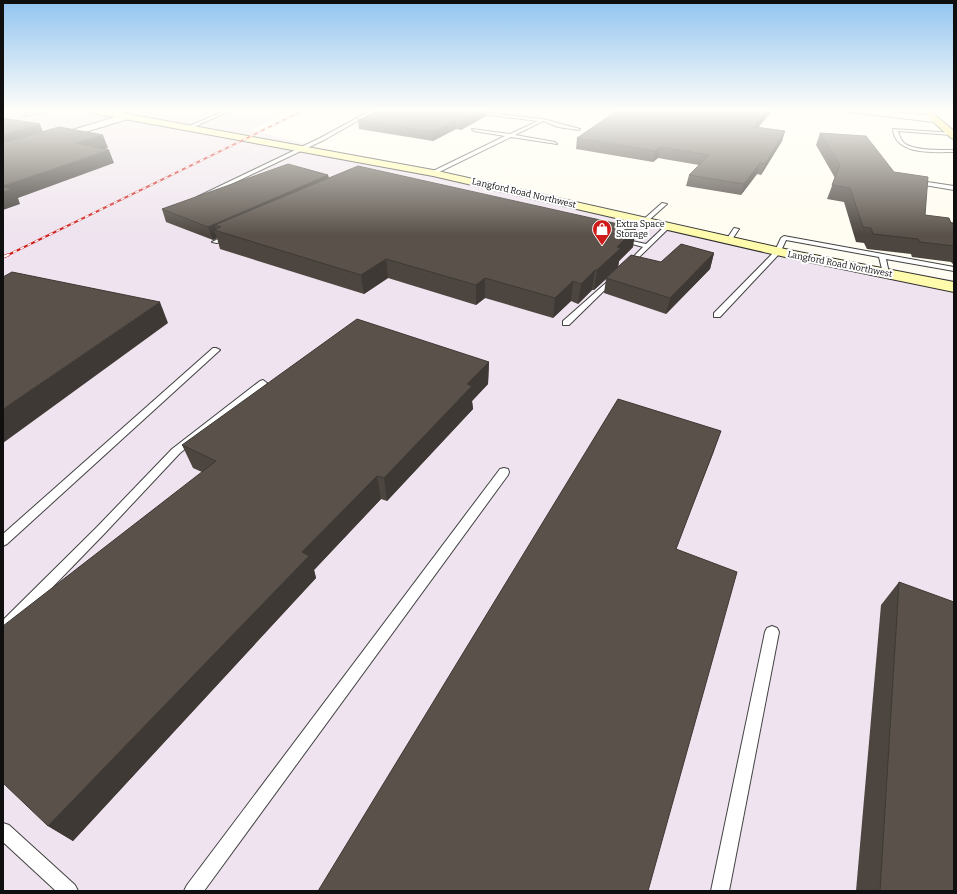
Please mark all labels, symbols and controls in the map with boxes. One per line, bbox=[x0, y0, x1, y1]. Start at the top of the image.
street label: Langford Road Northwest bbox=[471, 176, 578, 210]
shop icon: Extra Space Storage bbox=[591, 218, 613, 246]
place label: Extra Space Storage bbox=[616, 219, 665, 239]
street label: Langford Road Northwest bbox=[787, 249, 894, 279]

